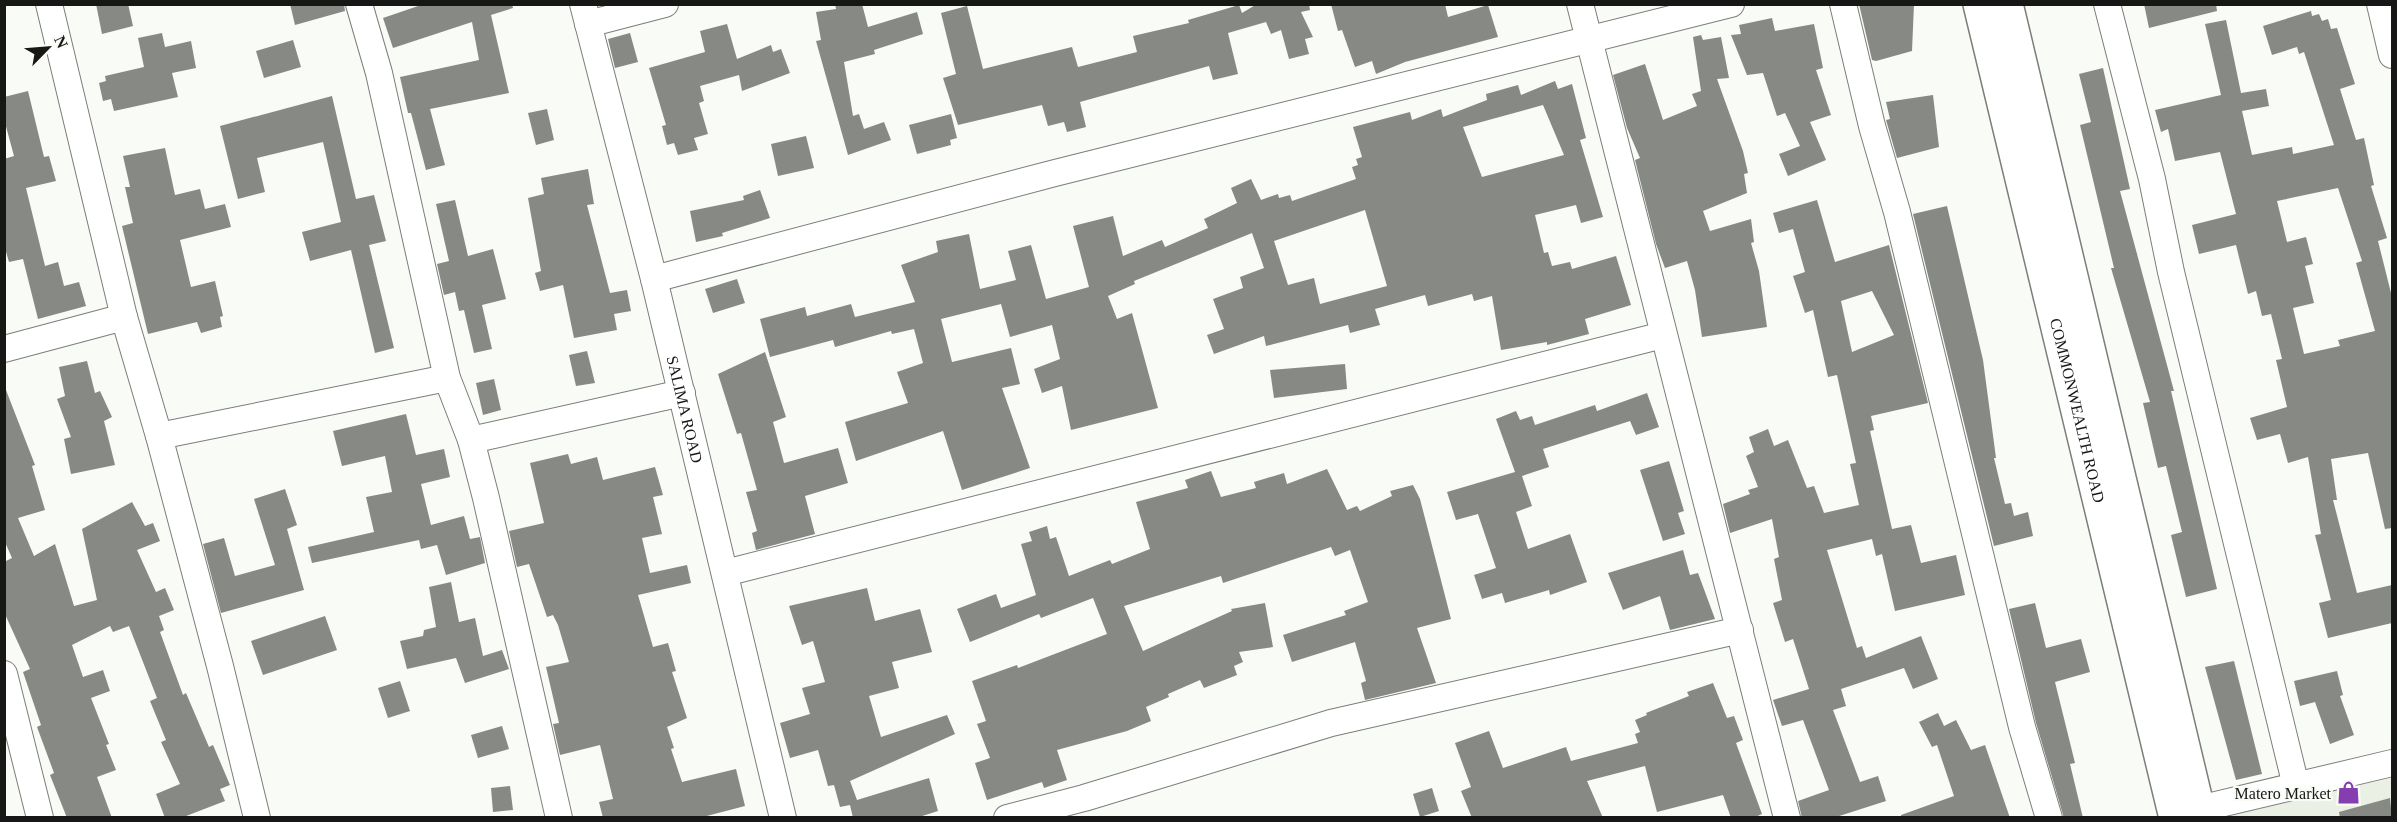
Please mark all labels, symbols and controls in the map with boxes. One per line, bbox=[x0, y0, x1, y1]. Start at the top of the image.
north arrow bbox=[18, 18, 78, 78]
text: N bbox=[51, 33, 71, 51]
street label: COMMONWEALTH ROAD bbox=[2047, 316, 2108, 504]
street label: SALIMA ROAD bbox=[664, 354, 706, 465]
shop icon: Matero Market bbox=[2336, 780, 2362, 806]
place label: Matero Market bbox=[2235, 785, 2332, 802]

